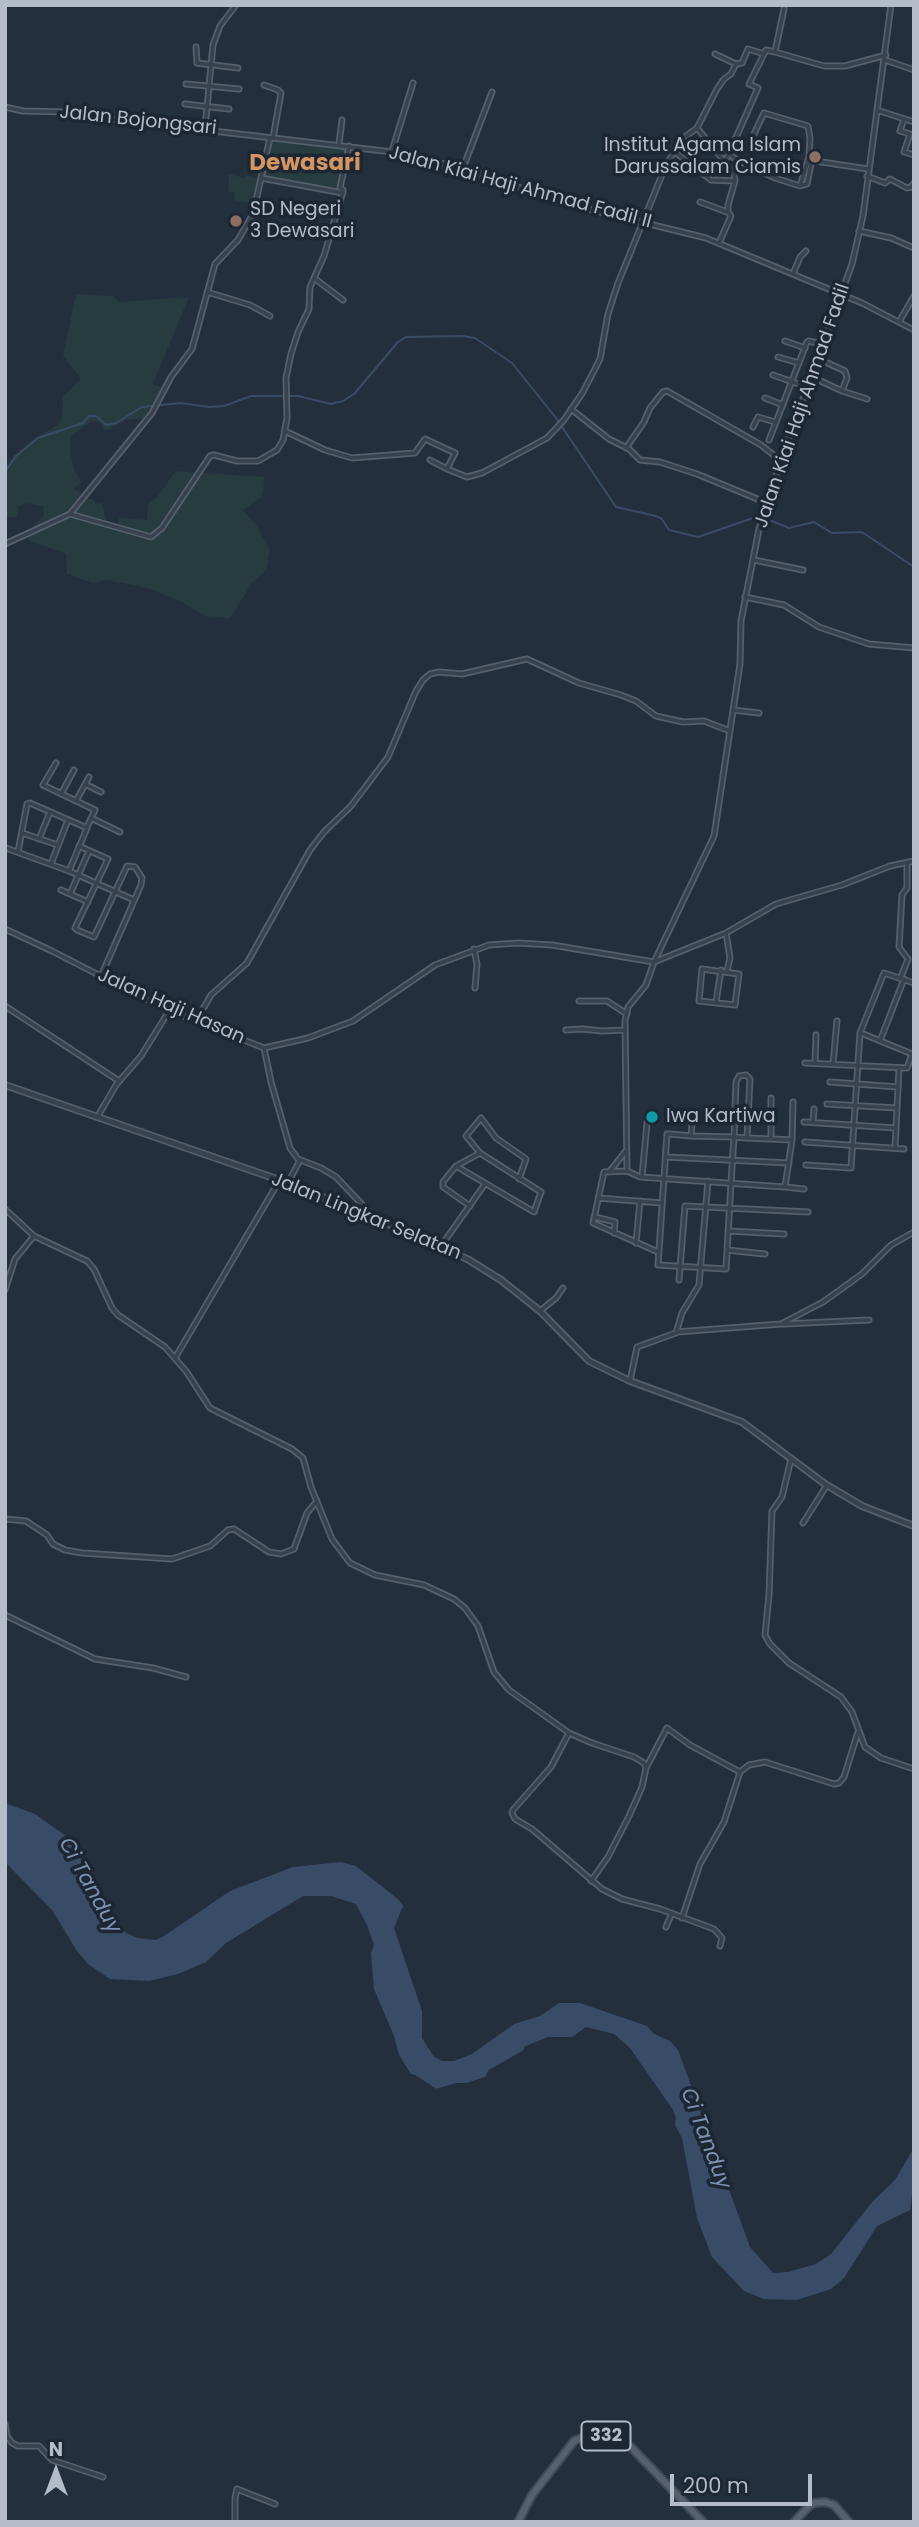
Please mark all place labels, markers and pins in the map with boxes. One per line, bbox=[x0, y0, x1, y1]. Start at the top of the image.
place label: Institut Agama Islam Darussalam Ciamis bbox=[604, 135, 801, 179]
marker: Institut Agama Islam Darussalam Ciamis bbox=[807, 149, 823, 165]
place label: SD Negeri 3 Dewasari bbox=[250, 199, 354, 243]
marker: SD Negeri 3 Dewasari bbox=[228, 213, 244, 229]
place label: Iwa Kartiwa bbox=[666, 1106, 775, 1128]
marker: Iwa Kartiwa bbox=[644, 1109, 660, 1125]

